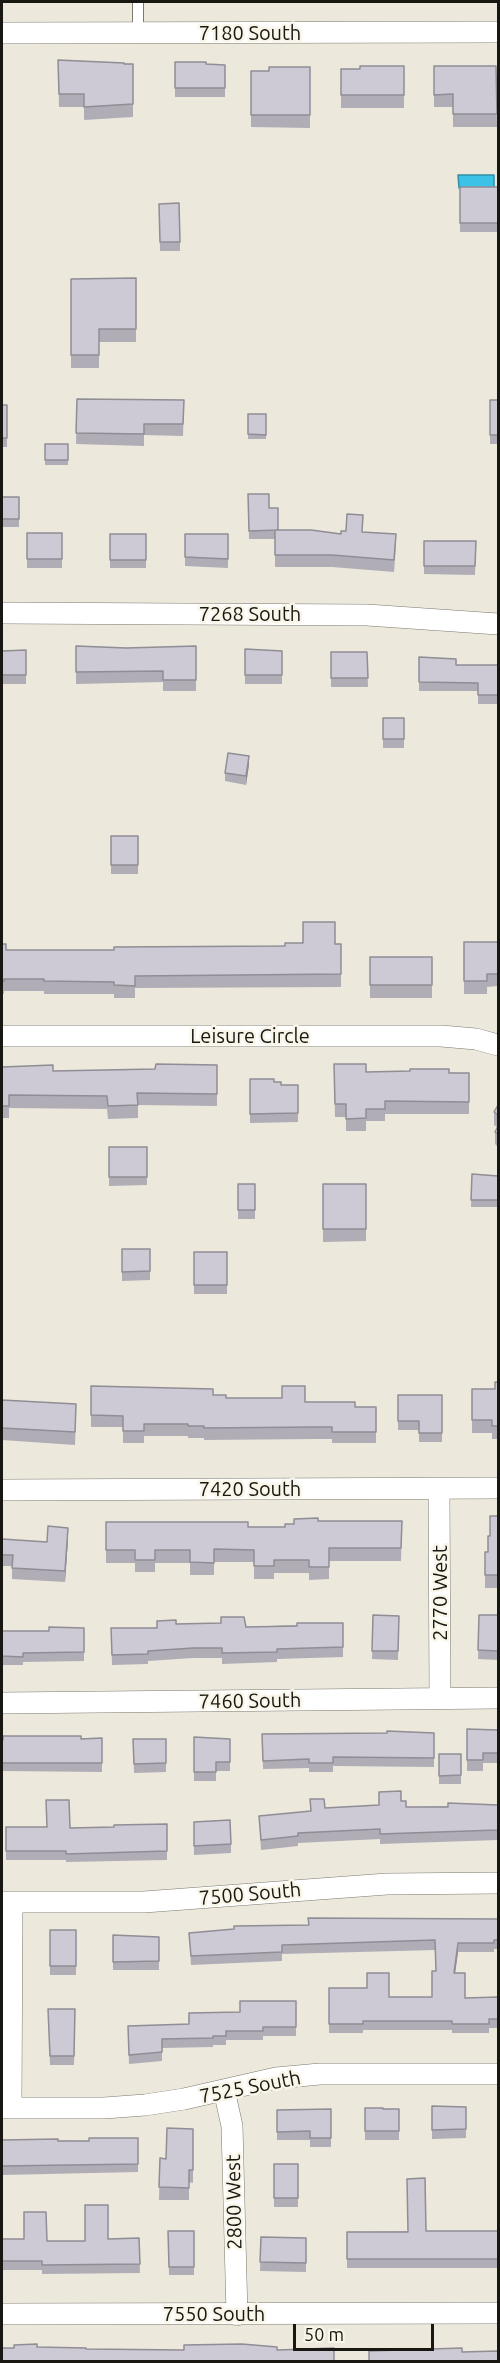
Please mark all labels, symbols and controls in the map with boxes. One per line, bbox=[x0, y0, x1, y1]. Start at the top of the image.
street label: 7180 South bbox=[199, 21, 301, 45]
street label: 7268 South bbox=[199, 602, 301, 626]
street label: Leisure Circle bbox=[190, 1024, 310, 1048]
street label: 7420 South bbox=[199, 1477, 301, 1501]
street label: 2770 West bbox=[428, 1545, 452, 1641]
street label: 7460 South bbox=[199, 1688, 301, 1714]
street label: 7500 South bbox=[198, 1878, 302, 1910]
street label: 7525 South bbox=[197, 2065, 303, 2109]
street label: 2800 West bbox=[221, 2154, 247, 2250]
street label: 7550 South bbox=[163, 2302, 265, 2326]
scale bar bbox=[296, 2312, 437, 2350]
text: 50 m bbox=[304, 2324, 344, 2344]

